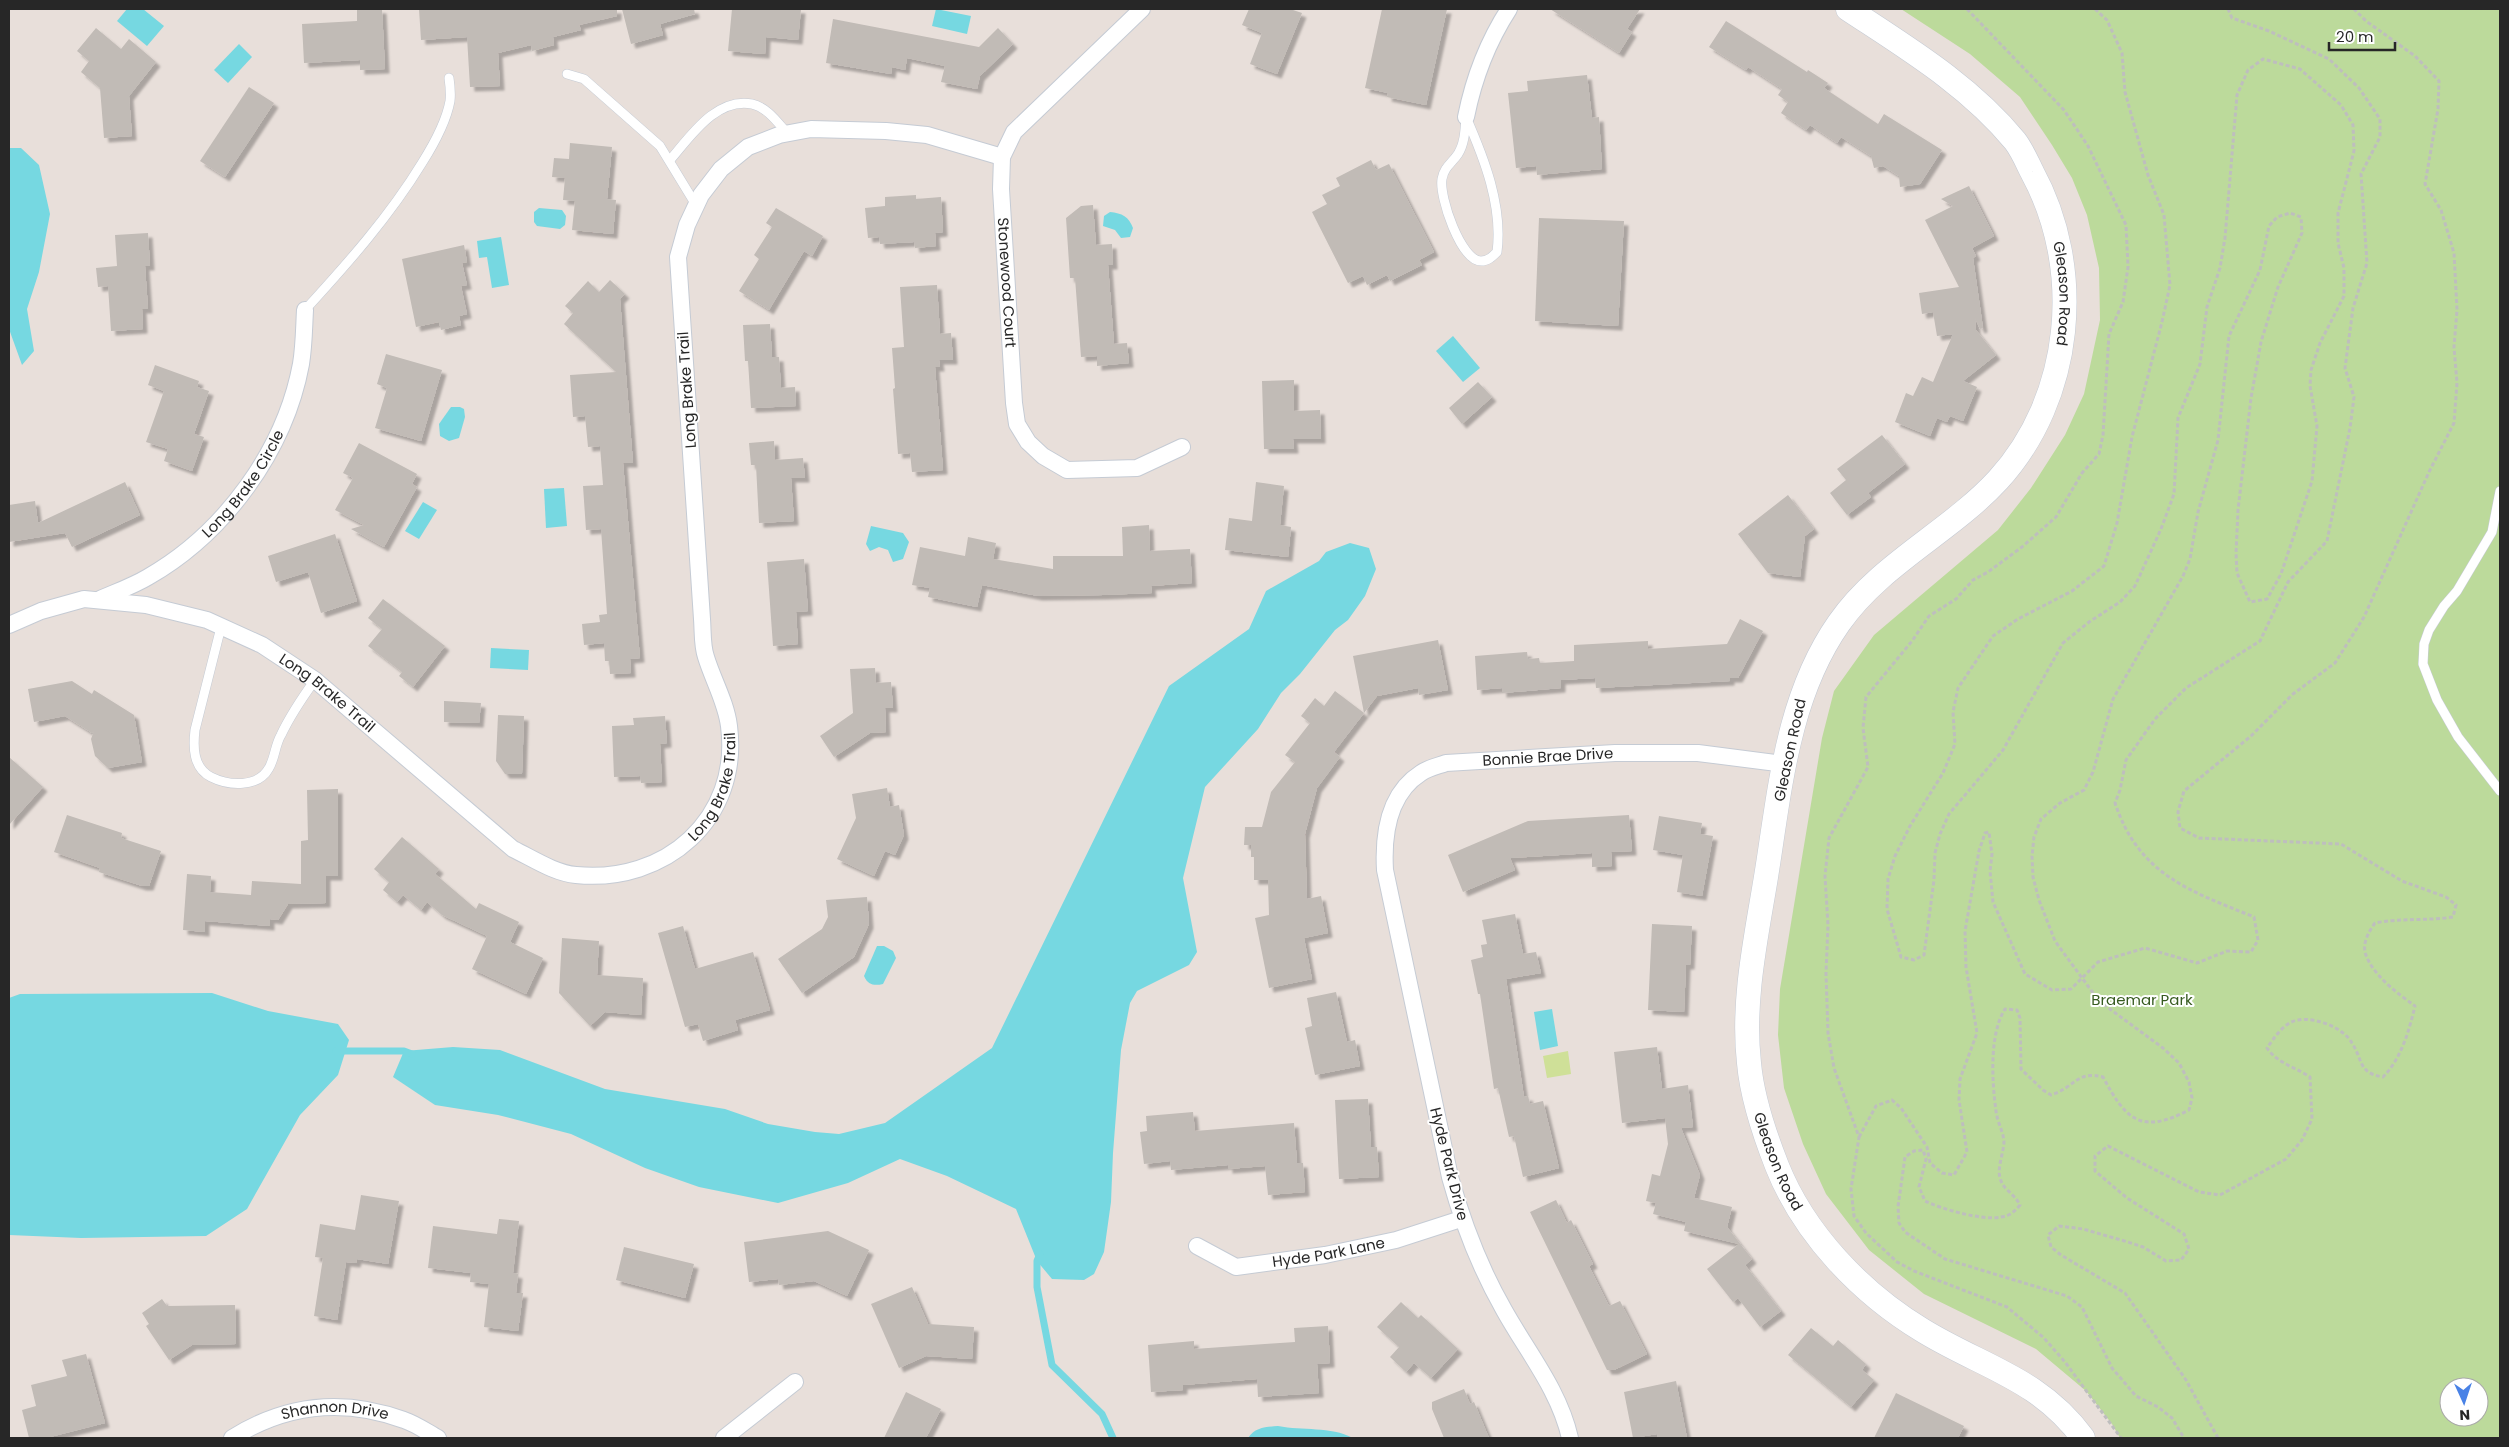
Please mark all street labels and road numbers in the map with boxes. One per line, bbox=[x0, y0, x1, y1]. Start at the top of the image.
street label: Stonewood Court bbox=[993, 217, 1022, 348]
street label: Gleason Road bbox=[2048, 239, 2076, 347]
street label: Long Brake Trail bbox=[672, 331, 701, 449]
street label: Long Brake Circle bbox=[197, 426, 289, 542]
street label: Long Brake Trail bbox=[275, 648, 380, 737]
street label: Gleason Road bbox=[1768, 696, 1811, 803]
street label: Long Brake Trail bbox=[683, 732, 740, 846]
street label: Bonnie Brae Drive bbox=[1482, 742, 1614, 771]
street label: Hyde Park Drive bbox=[1425, 1105, 1474, 1223]
street label: Gleason Road bbox=[1749, 1110, 1808, 1215]
street label: Hyde Park Lane bbox=[1271, 1232, 1387, 1272]
street label: Shannon Drive bbox=[279, 1396, 391, 1425]

